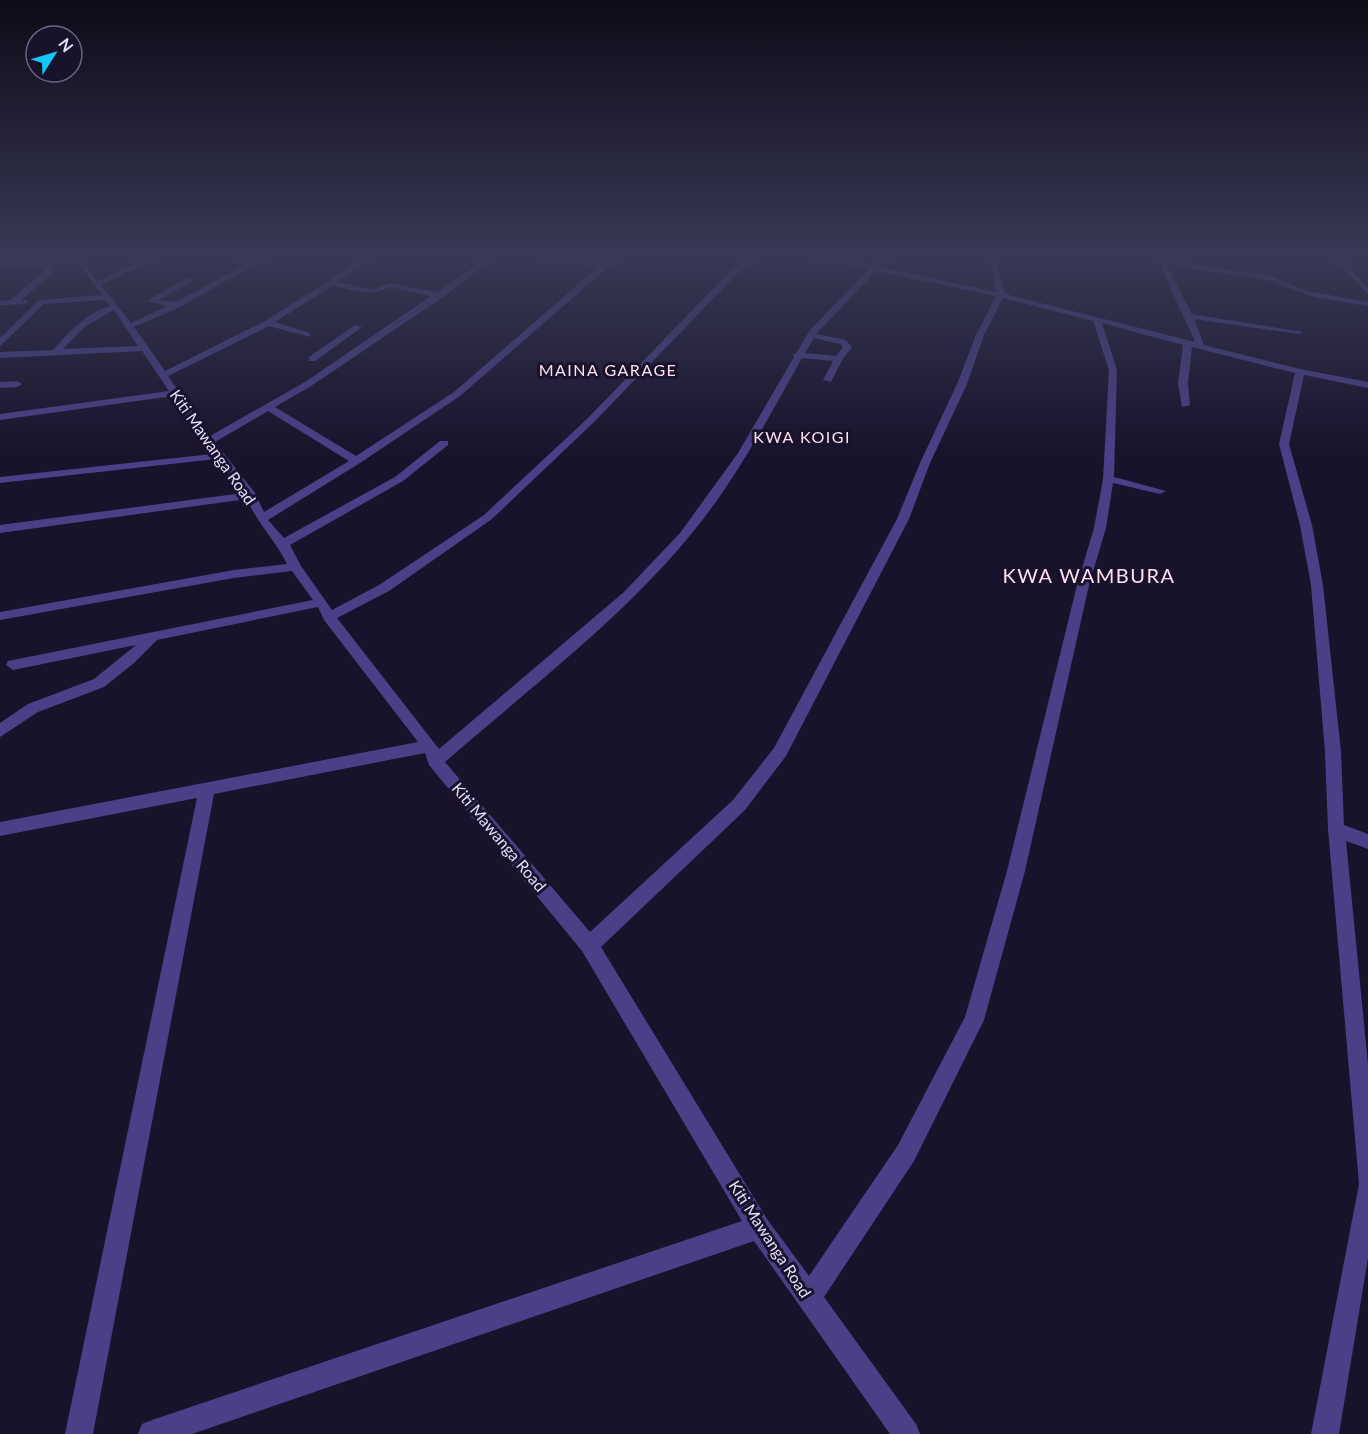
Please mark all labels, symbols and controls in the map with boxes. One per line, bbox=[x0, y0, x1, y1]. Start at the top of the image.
north arrow bbox=[24, 24, 84, 84]
text: N bbox=[55, 34, 78, 55]
district label: MAINA GARAGE bbox=[539, 360, 677, 379]
street label: Kiti Mawanga Road bbox=[167, 386, 260, 508]
district label: KWA KOIGI bbox=[753, 427, 851, 446]
district label: KWA WAMBURA bbox=[1003, 563, 1176, 587]
street label: Kiti Mawanga Road bbox=[448, 778, 550, 895]
street label: Kiti Mawanga Road bbox=[725, 1176, 815, 1301]

